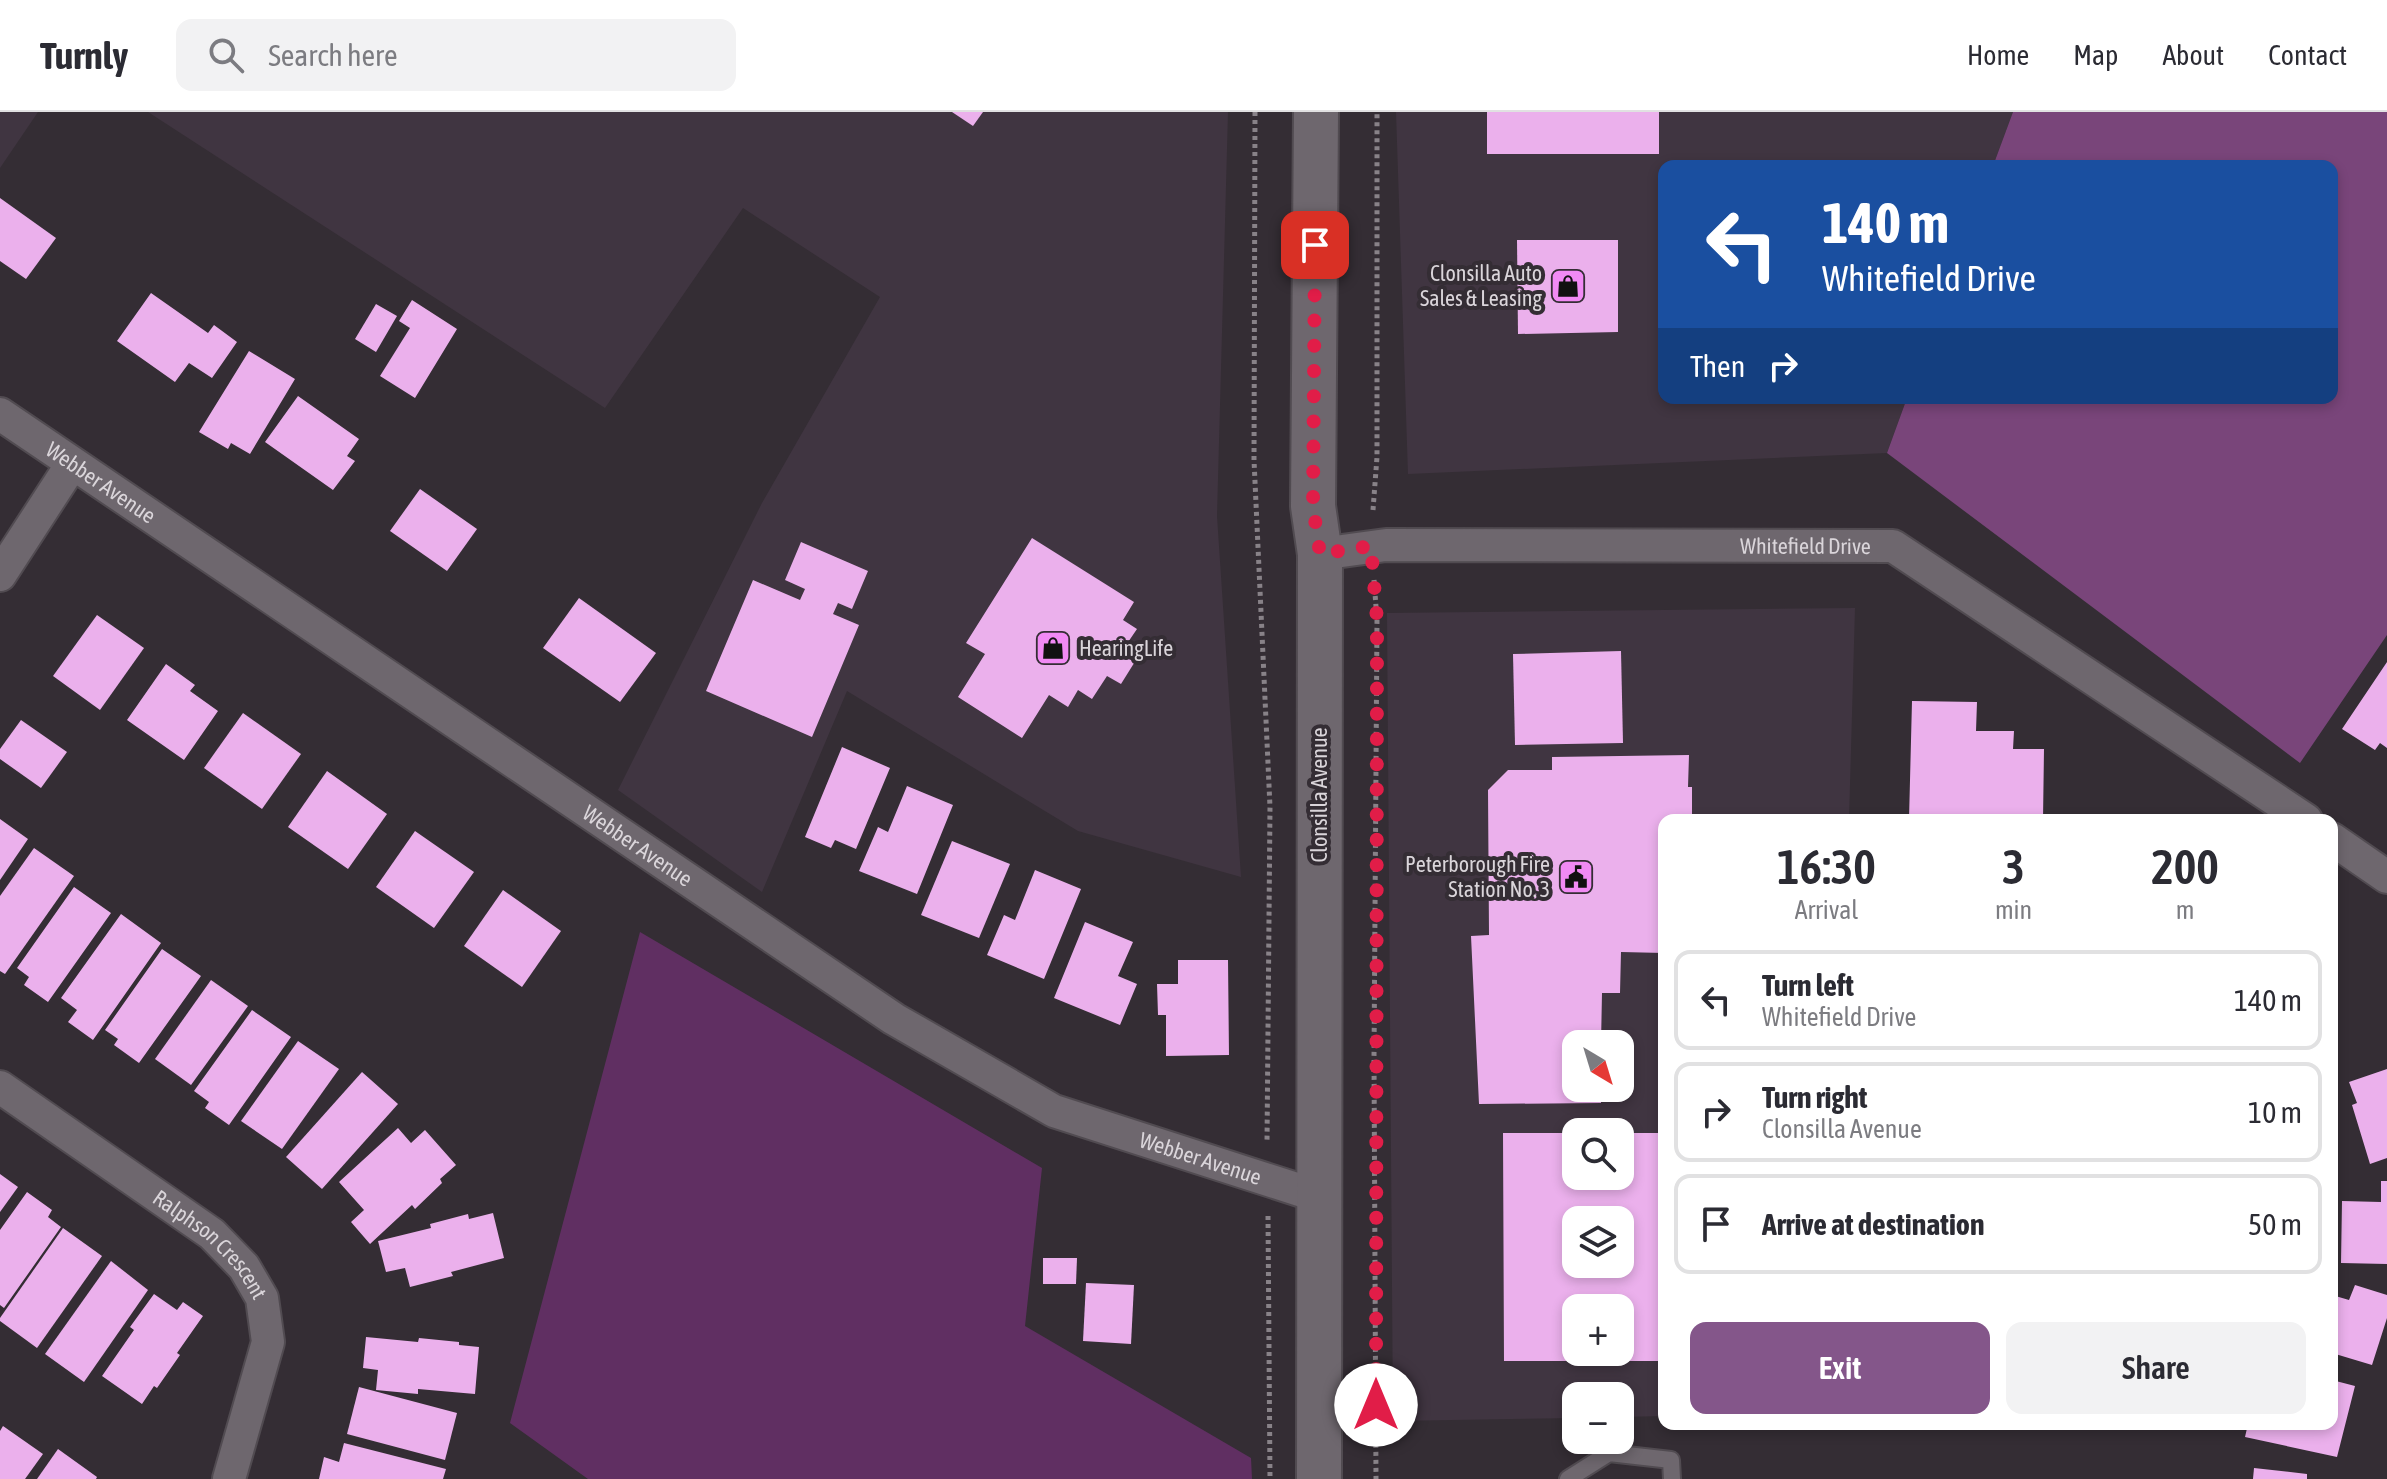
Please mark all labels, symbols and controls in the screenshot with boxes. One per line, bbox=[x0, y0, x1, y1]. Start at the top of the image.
search box bbox=[176, 19, 736, 91]
icon: search bbox=[204, 33, 248, 77]
text: Turnly bbox=[40, 34, 128, 77]
text: Search here bbox=[268, 38, 398, 72]
text: Home bbox=[1967, 39, 2029, 71]
text: Map bbox=[2073, 39, 2118, 71]
text: About bbox=[2162, 39, 2224, 71]
text: Contact bbox=[2268, 39, 2347, 71]
text: 140 m bbox=[1822, 191, 1949, 255]
icon: left bbox=[1690, 192, 1794, 296]
pin bbox=[1281, 211, 1349, 279]
icon: arrive bbox=[1293, 223, 1337, 267]
text: Whitefield Drive bbox=[1822, 257, 2036, 299]
place label: Clonsilla Auto Sales & Leasing bbox=[1420, 260, 1543, 311]
shop icon: Clonsilla Auto Sales & Leasing bbox=[1549, 267, 1587, 305]
icon: right bbox=[1761, 344, 1805, 388]
text: Then bbox=[1690, 349, 1745, 383]
street label: Webber Avenue bbox=[41, 436, 161, 529]
street label: Whitefield Drive bbox=[1740, 533, 1871, 559]
shop icon: HearingLife bbox=[1034, 629, 1072, 667]
place label: HearingLife bbox=[1079, 635, 1173, 661]
street label: Clonsilla Avenue bbox=[1306, 727, 1332, 863]
street label: Webber Avenue bbox=[578, 799, 697, 892]
text: 16:30 bbox=[1777, 839, 1876, 894]
text: 3 bbox=[2002, 839, 2025, 894]
text: 200 bbox=[2151, 839, 2219, 894]
place label: Peterborough Fire Station No. 3 bbox=[1405, 851, 1550, 902]
public building icon: Peterborough Fire Station No. 3 bbox=[1557, 858, 1595, 896]
text: Arrival bbox=[1795, 895, 1858, 925]
text: min bbox=[1995, 895, 2032, 925]
text: m bbox=[2176, 895, 2194, 925]
text: Turn left bbox=[1762, 968, 1854, 1002]
icon: left bbox=[1694, 978, 1738, 1022]
text: 140 m bbox=[2234, 983, 2302, 1017]
text: Whitefield Drive bbox=[1762, 1002, 1916, 1032]
north arrow bbox=[1562, 1030, 1634, 1102]
map controls bbox=[1562, 1030, 1634, 1454]
text: Turn right bbox=[1762, 1080, 1868, 1114]
icon: right bbox=[1694, 1090, 1738, 1134]
text: 10 m bbox=[2248, 1095, 2302, 1129]
text: Clonsilla Avenue bbox=[1762, 1114, 1922, 1144]
button: search bbox=[1562, 1118, 1634, 1190]
street label: Webber Avenue bbox=[1136, 1126, 1265, 1190]
street label: Ralphson Crescent bbox=[148, 1184, 273, 1304]
icon: arrive bbox=[1694, 1202, 1738, 1246]
button: layers bbox=[1562, 1206, 1634, 1278]
text: Arrive at destination bbox=[1762, 1207, 1984, 1241]
text: 50 m bbox=[2248, 1207, 2302, 1241]
button: + bbox=[1562, 1294, 1634, 1366]
button: Exit bbox=[1690, 1322, 1990, 1414]
button: Share bbox=[2006, 1322, 2306, 1414]
position arrow bbox=[1334, 1363, 1418, 1447]
button: − bbox=[1562, 1382, 1634, 1454]

